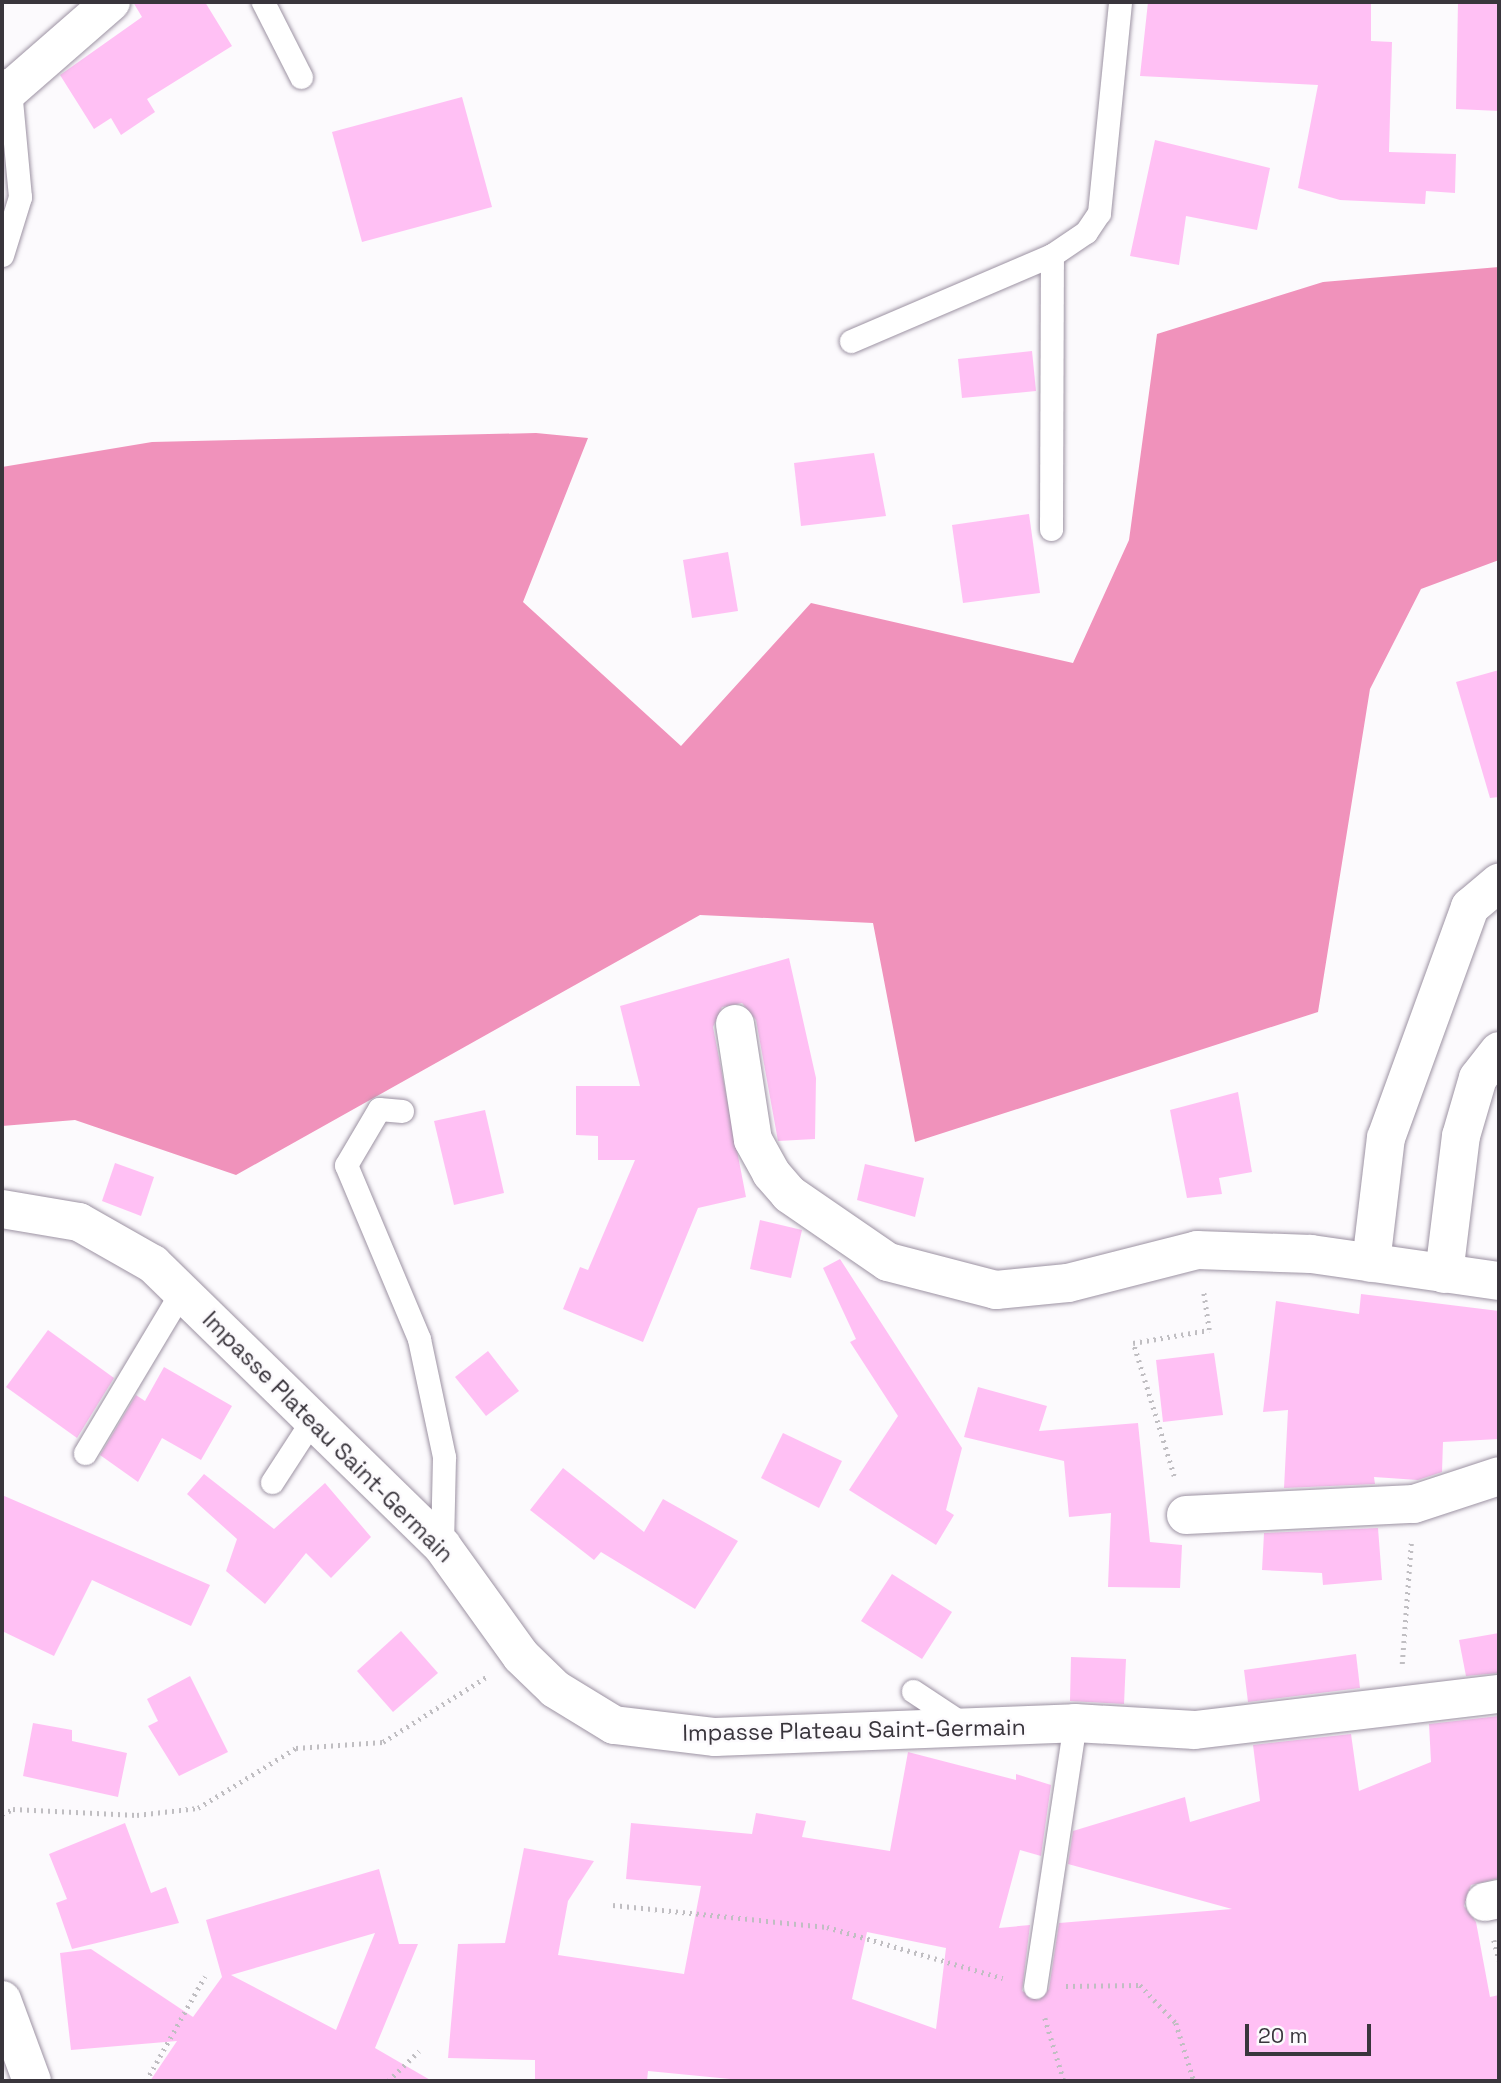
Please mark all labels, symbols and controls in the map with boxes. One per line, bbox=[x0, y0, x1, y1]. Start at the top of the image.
street label: Impasse Plateau Saint-Germain bbox=[197, 1306, 459, 1568]
street label: Impasse Plateau Saint-Germain bbox=[682, 1713, 1026, 1747]
scale bar bbox=[1249, 2010, 1375, 2054]
text: 20 m bbox=[1258, 2022, 1308, 2049]

